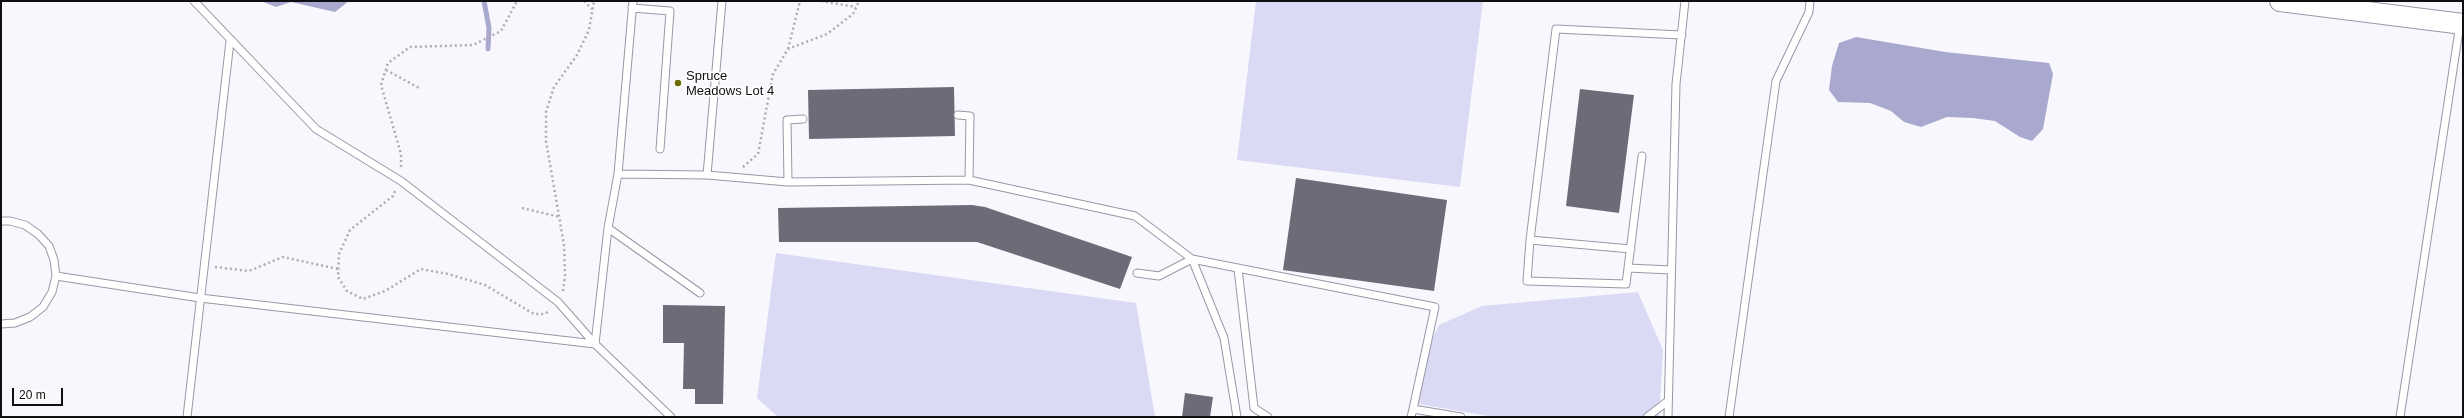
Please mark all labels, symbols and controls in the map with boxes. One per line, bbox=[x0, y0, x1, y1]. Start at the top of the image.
place label: Spruce Meadows Lot 4 bbox=[686, 68, 774, 99]
marker: Spruce Meadows Lot 4 bbox=[673, 78, 683, 88]
scale bar bbox=[14, 380, 65, 406]
text: 20 m bbox=[19, 388, 46, 402]

